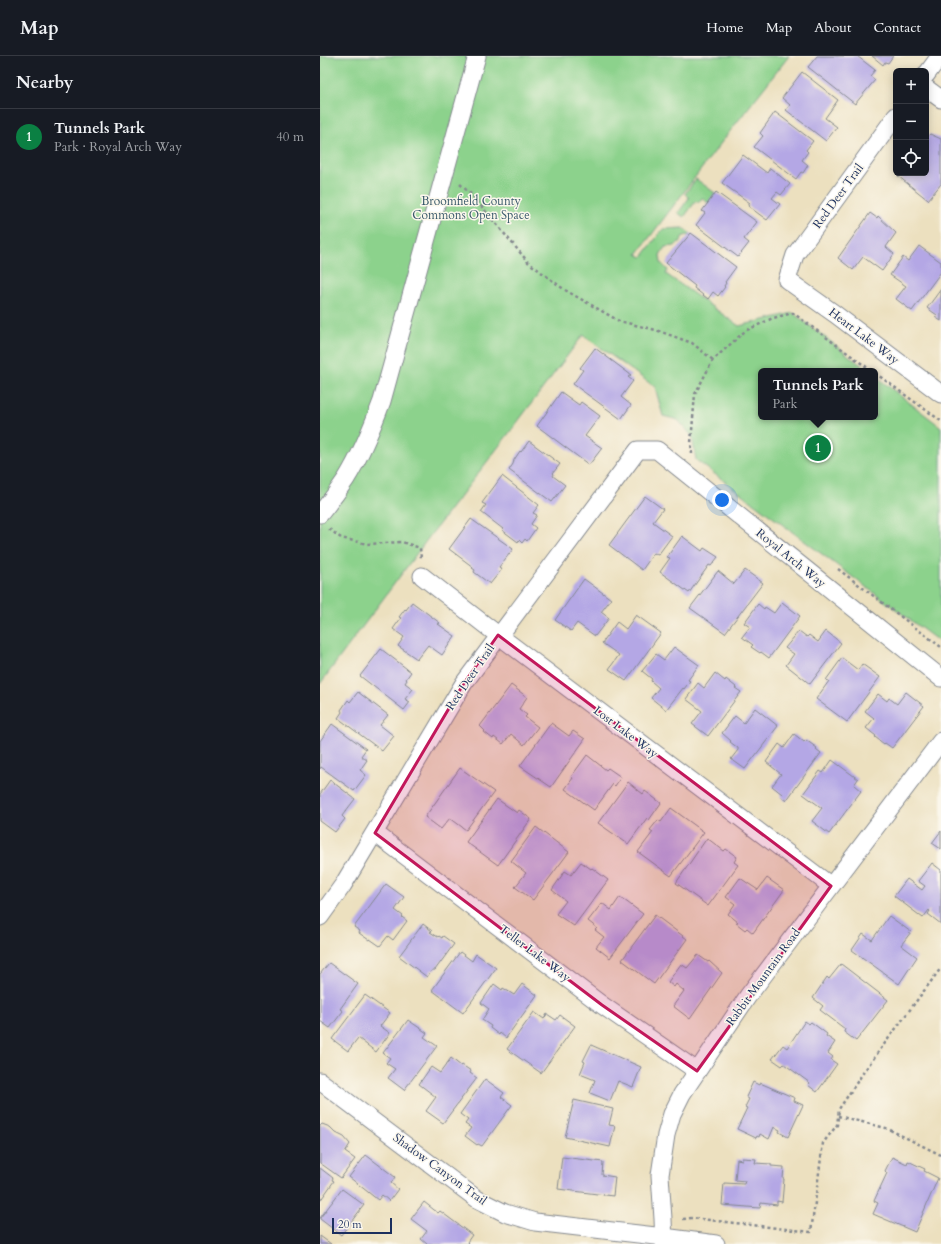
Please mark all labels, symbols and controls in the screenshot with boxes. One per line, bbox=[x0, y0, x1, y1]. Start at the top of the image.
text: Map bbox=[20, 15, 59, 41]
text: Home bbox=[706, 18, 744, 37]
text: Map bbox=[766, 18, 792, 37]
text: About bbox=[814, 18, 851, 37]
text: Contact bbox=[873, 18, 921, 37]
map controls bbox=[893, 68, 929, 176]
button: + bbox=[893, 68, 929, 104]
text: Nearby bbox=[16, 71, 73, 94]
button: − bbox=[893, 104, 929, 140]
text: Tunnels Park bbox=[54, 118, 145, 138]
text: 1 bbox=[26, 128, 32, 146]
text: 40 m bbox=[276, 128, 304, 146]
text: Park · Royal Arch Way bbox=[54, 138, 182, 156]
button: locate bbox=[893, 140, 929, 176]
street label: Red Deer Trail bbox=[809, 160, 867, 232]
park label: Broomfield County Commons Open Space bbox=[412, 193, 530, 223]
street label: Heart Lake Way bbox=[825, 304, 903, 368]
popup bbox=[758, 368, 878, 420]
text: Tunnels Park bbox=[772, 375, 864, 395]
text: Park bbox=[772, 395, 797, 413]
pin: 1 bbox=[805, 433, 831, 463]
your location bbox=[712, 490, 732, 510]
street label: Royal Arch Way bbox=[753, 525, 830, 592]
street label: Red Deer Trail bbox=[442, 641, 498, 713]
street label: Lost Lake Way bbox=[590, 702, 662, 762]
street label: Teller Lake Way bbox=[496, 921, 575, 986]
street label: Rabbit Mountain Road bbox=[722, 925, 804, 1029]
street label: Shadow Canyon Trail bbox=[390, 1130, 490, 1208]
scale bar bbox=[332, 1216, 392, 1235]
text: 20 m bbox=[338, 1217, 362, 1232]

